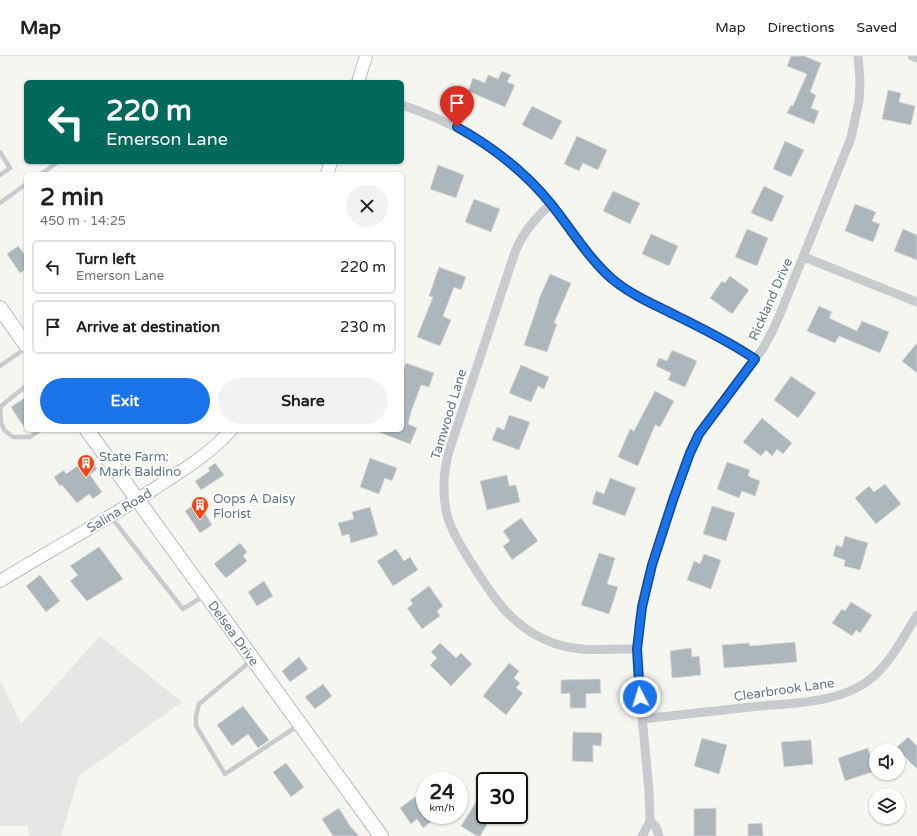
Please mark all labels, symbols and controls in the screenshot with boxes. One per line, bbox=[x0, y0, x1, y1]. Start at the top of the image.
text: Map bbox=[20, 17, 61, 39]
text: Map bbox=[715, 19, 746, 36]
text: Directions bbox=[768, 19, 835, 36]
text: Saved bbox=[857, 19, 897, 36]
pin bbox=[440, 86, 474, 127]
icon: arrive bbox=[446, 92, 468, 114]
text: 220 m bbox=[106, 94, 192, 128]
icon: left bbox=[40, 96, 92, 148]
text: Emerson Lane bbox=[106, 128, 228, 150]
text: 2 min bbox=[40, 183, 104, 212]
button: close bbox=[346, 185, 388, 227]
text: 450 m · 14:25 bbox=[40, 213, 126, 229]
text: Turn left bbox=[76, 250, 136, 268]
icon: left bbox=[42, 256, 64, 278]
street label: Rickland Drive bbox=[746, 256, 796, 343]
text: 220 m bbox=[340, 258, 386, 276]
text: Emerson Lane bbox=[76, 268, 164, 284]
icon: arrive bbox=[42, 316, 64, 338]
text: Arrive at destination bbox=[76, 318, 220, 336]
text: 230 m bbox=[340, 318, 386, 336]
street label: Tamwood Lane bbox=[428, 367, 470, 461]
button: Exit bbox=[40, 378, 210, 424]
button: Share bbox=[218, 378, 388, 424]
place label: State Farm: Mark Baldino bbox=[99, 449, 181, 480]
building icon: State Farm: Mark Baldino bbox=[76, 453, 96, 478]
street label: Salina Road bbox=[84, 485, 155, 537]
place label: Oops A Daisy Florist bbox=[213, 491, 295, 522]
building icon: Oops A Daisy Florist bbox=[190, 495, 210, 520]
street label: Delsea Drive bbox=[204, 598, 262, 669]
street label: Clearbrook Lane bbox=[733, 675, 835, 705]
position arrow bbox=[619, 676, 661, 718]
map controls bbox=[869, 744, 905, 824]
button: sound bbox=[869, 744, 905, 780]
speed limit sign: 30 bbox=[476, 772, 528, 824]
text: 24 bbox=[429, 781, 455, 805]
button: layers bbox=[869, 788, 905, 824]
text: km/h bbox=[429, 802, 455, 814]

